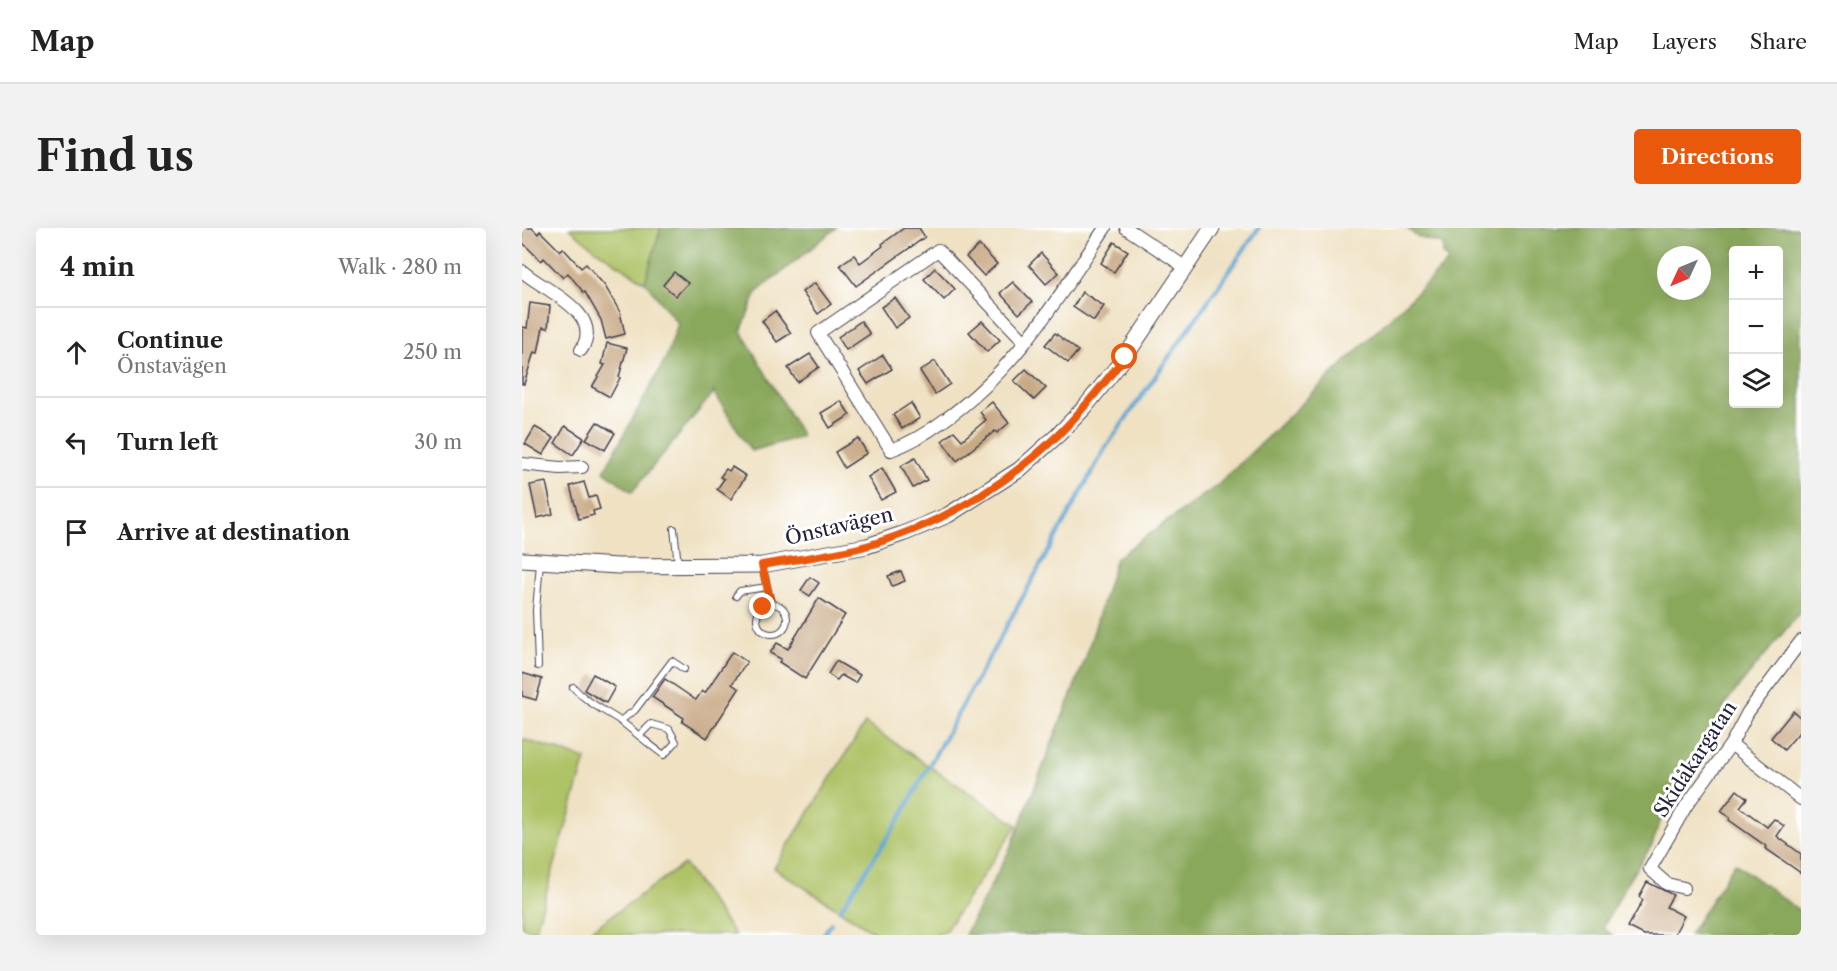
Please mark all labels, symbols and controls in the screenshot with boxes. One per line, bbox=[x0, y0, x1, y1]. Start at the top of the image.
text: Map bbox=[30, 24, 94, 58]
text: Map bbox=[1574, 29, 1619, 54]
text: Layers bbox=[1652, 29, 1717, 54]
text: Share bbox=[1750, 29, 1807, 54]
button: Directions bbox=[1634, 129, 1801, 184]
text: Find us bbox=[36, 130, 194, 182]
north arrow bbox=[1657, 246, 1711, 300]
map controls bbox=[1729, 246, 1783, 408]
button: + bbox=[1729, 246, 1783, 300]
text: 4 min bbox=[60, 251, 135, 283]
text: Walk · 280 m bbox=[338, 255, 462, 279]
button: − bbox=[1729, 300, 1783, 354]
text: Continue bbox=[117, 327, 223, 354]
icon: ahead bbox=[60, 336, 93, 369]
text: 250 m bbox=[403, 340, 462, 364]
route start bbox=[1111, 343, 1137, 369]
text: Önstavägen bbox=[117, 354, 227, 378]
button: layers bbox=[1729, 354, 1783, 408]
icon: left bbox=[60, 426, 93, 459]
text: Turn left bbox=[117, 429, 218, 456]
text: 30 m bbox=[414, 430, 462, 454]
street label: Önstavägen bbox=[783, 501, 896, 550]
icon: arrive bbox=[60, 516, 93, 549]
text: Arrive at destination bbox=[117, 519, 350, 546]
route end bbox=[749, 593, 775, 619]
street label: Skidåkargatan bbox=[1649, 696, 1742, 822]

